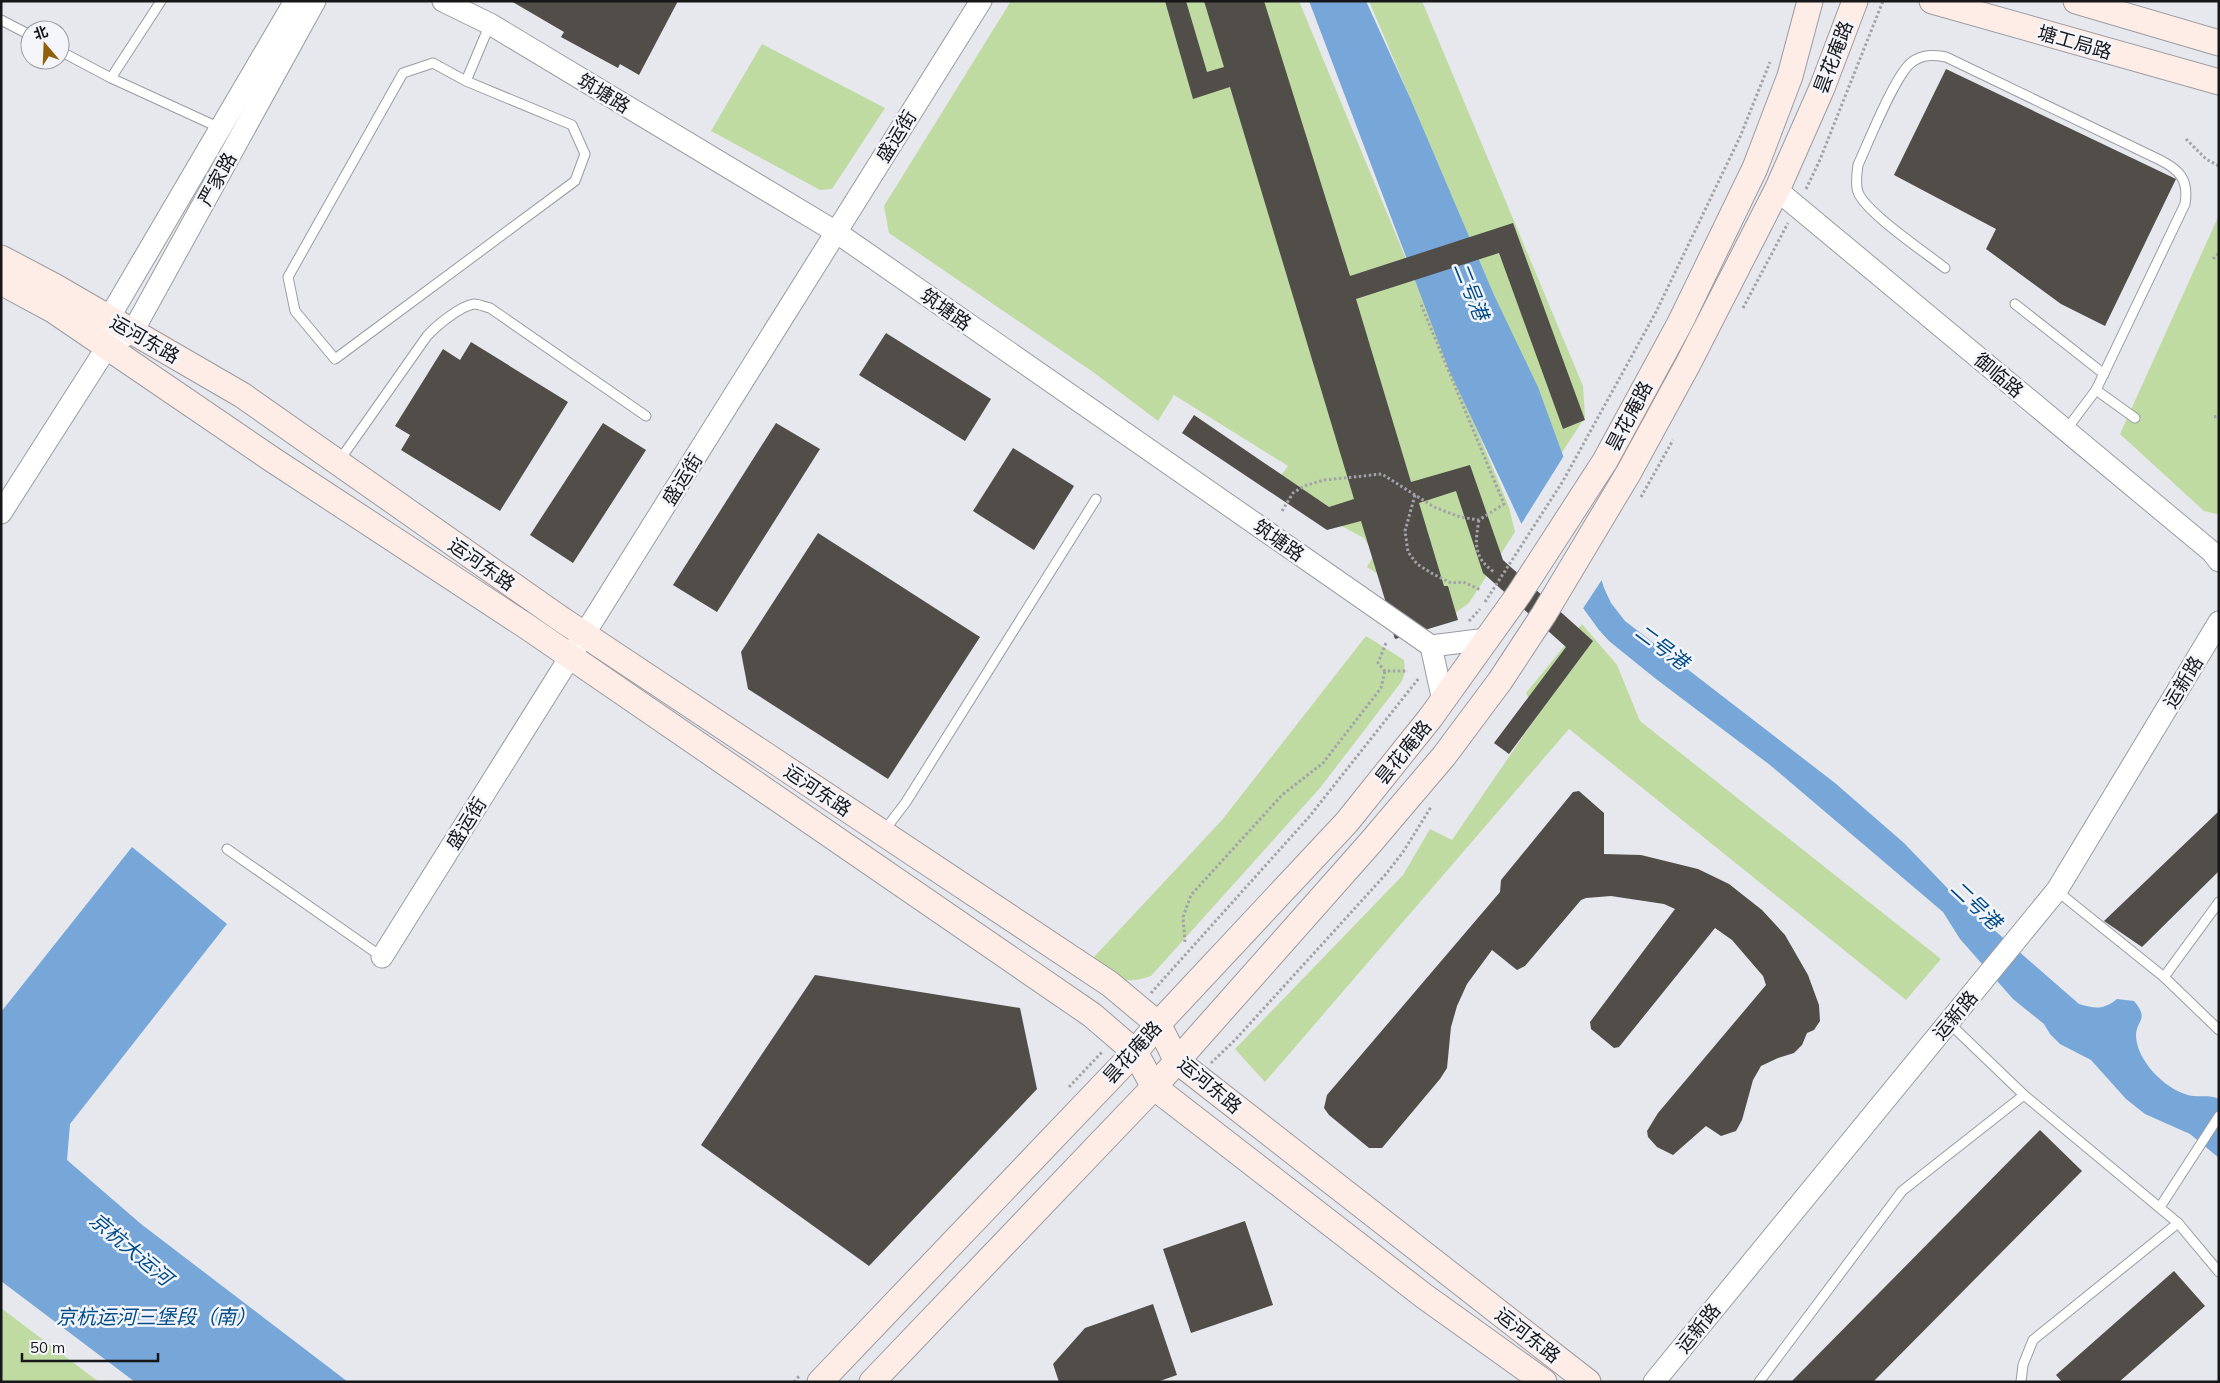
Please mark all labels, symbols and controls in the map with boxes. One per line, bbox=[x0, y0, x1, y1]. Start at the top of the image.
street label: 昙花庵路 bbox=[1808, 17, 1858, 97]
north arrow bbox=[20, 20, 70, 70]
street label: 塘工局路 bbox=[2035, 20, 2115, 64]
text: 北 bbox=[31, 22, 50, 43]
street label: 筑塘路 bbox=[573, 68, 635, 118]
street label: 盛运街 bbox=[871, 105, 921, 167]
street label: 严家路 bbox=[193, 148, 241, 210]
water label: 二号港 bbox=[1449, 258, 1495, 326]
street label: 筑塘路 bbox=[916, 283, 976, 335]
street label: 运河东路 bbox=[106, 310, 184, 368]
street label: 御临路 bbox=[1969, 347, 2029, 403]
street label: 昙花庵路 bbox=[1601, 377, 1657, 455]
street label: 盛运街 bbox=[657, 448, 707, 510]
street label: 筑塘路 bbox=[1249, 514, 1309, 566]
street label: 运河东路 bbox=[444, 532, 520, 596]
water label: 二号港 bbox=[1631, 619, 1696, 676]
street label: 运新路 bbox=[2158, 651, 2208, 713]
street label: 昙花庵路 bbox=[1370, 715, 1436, 789]
street label: 运河东路 bbox=[780, 759, 856, 821]
street label: 盛运街 bbox=[441, 792, 491, 854]
water label: 二号港 bbox=[1946, 875, 2009, 936]
street label: 运新路 bbox=[1927, 985, 1983, 1045]
street label: 昙花庵路 bbox=[1098, 1016, 1166, 1088]
street label: 运河东路 bbox=[1173, 1051, 1247, 1119]
water label: 京杭大运河 bbox=[85, 1207, 181, 1293]
street label: 运新路 bbox=[1671, 1298, 1725, 1358]
street label: 运河东路 bbox=[1491, 1302, 1565, 1368]
water label: 京杭运河三堡段（南） bbox=[56, 1304, 256, 1329]
scale bar bbox=[22, 1330, 159, 1362]
text: 50 m bbox=[30, 1338, 65, 1357]

